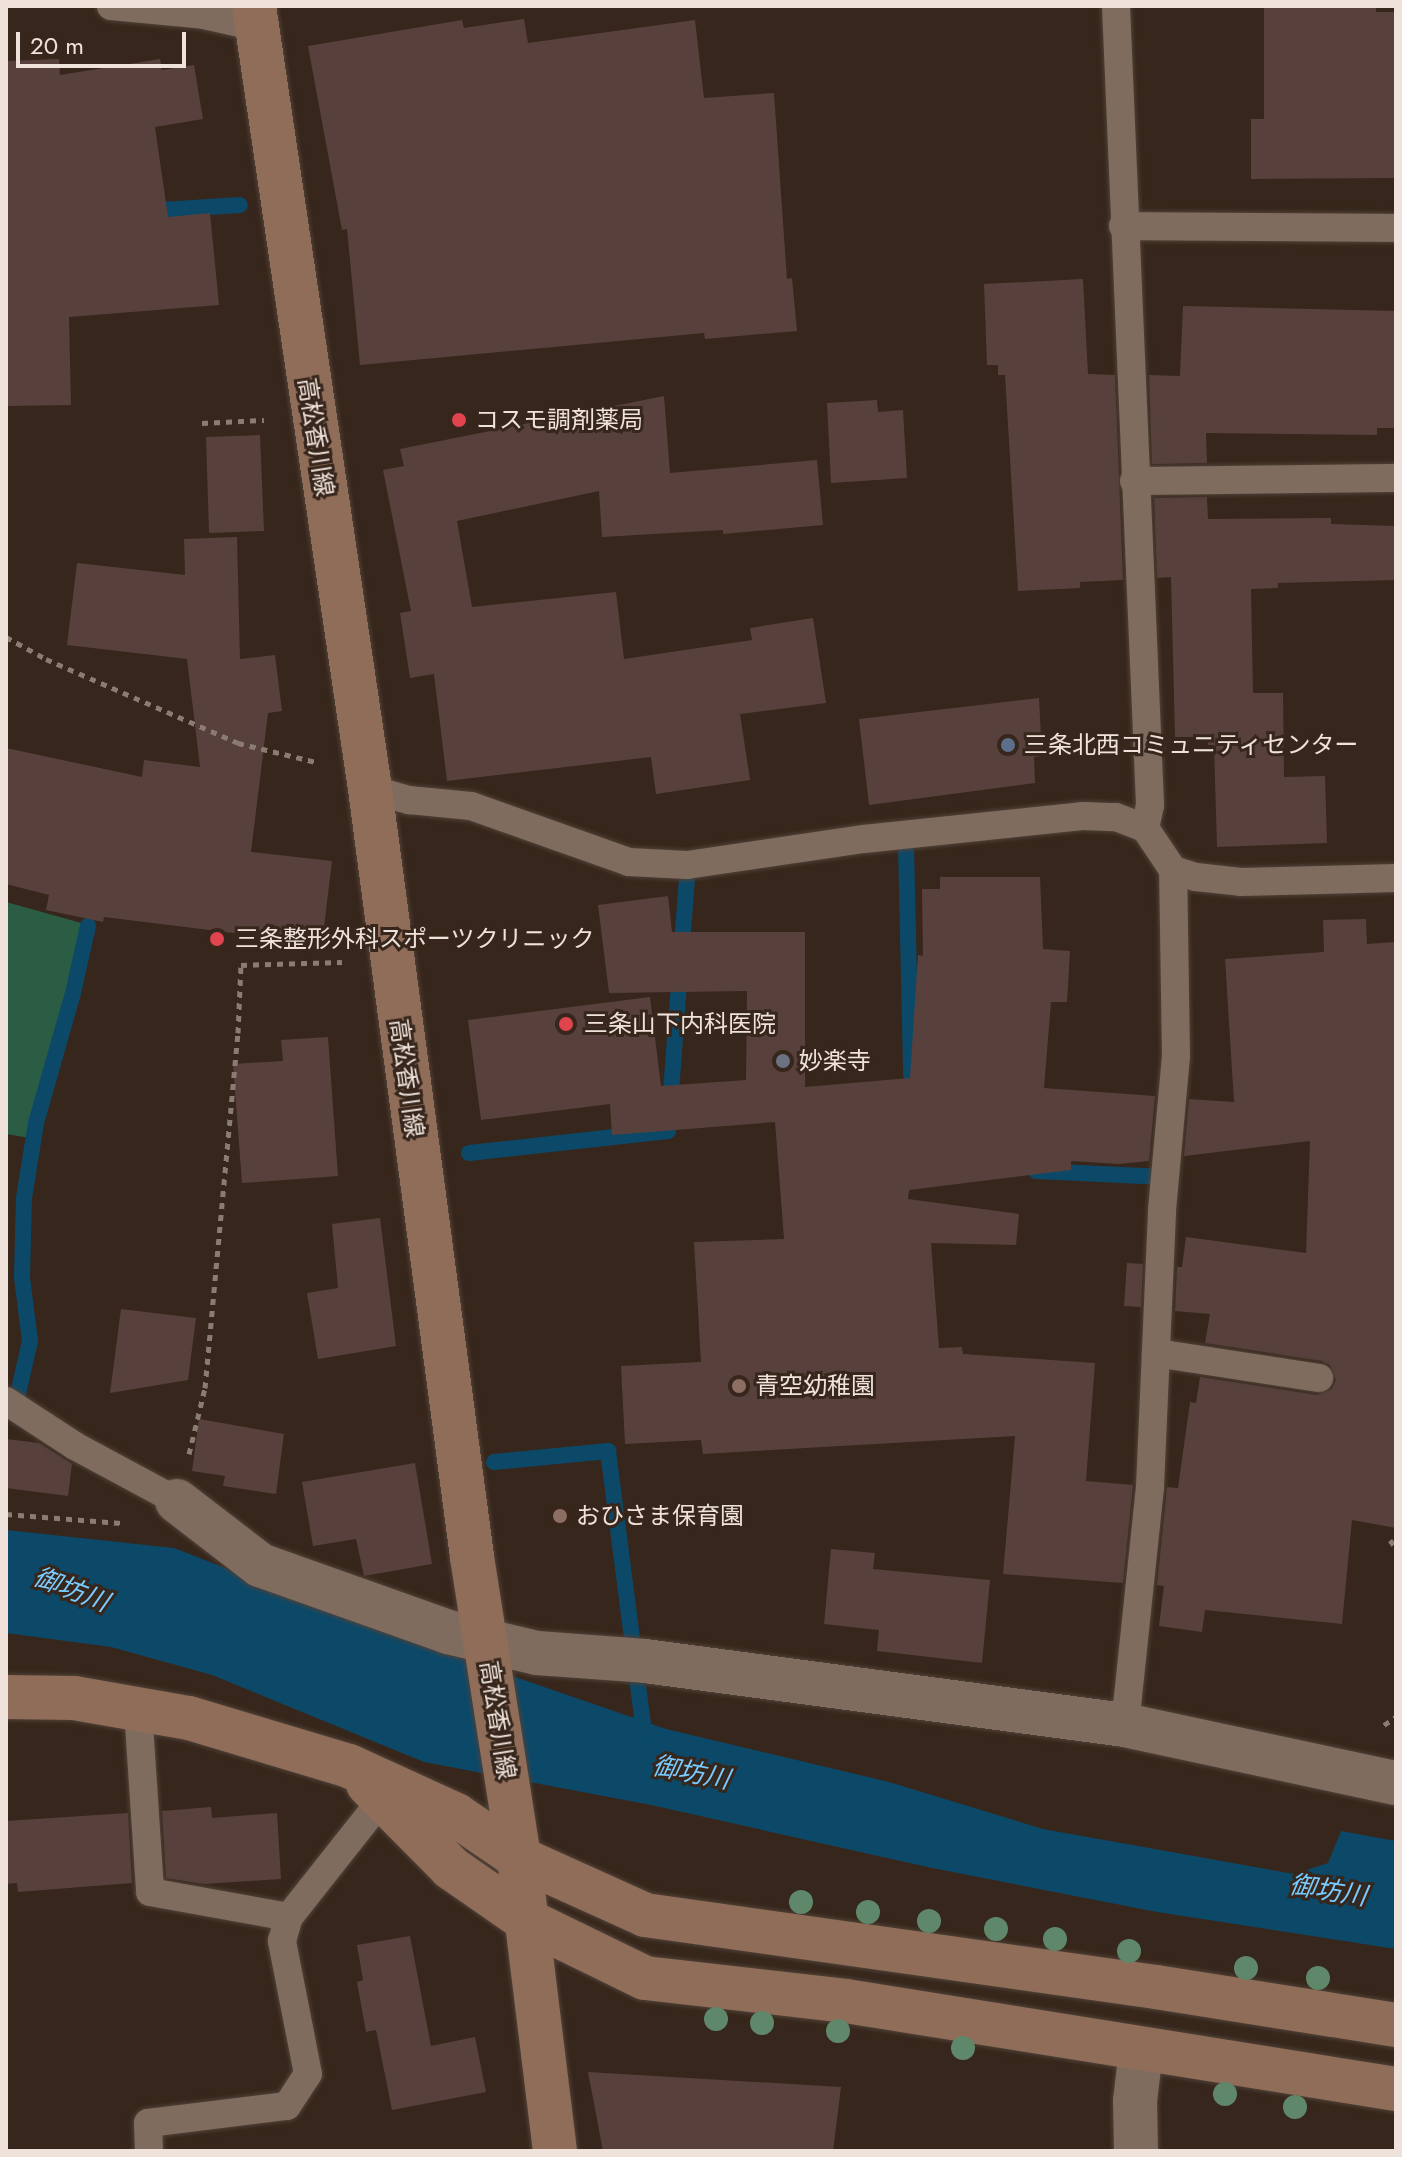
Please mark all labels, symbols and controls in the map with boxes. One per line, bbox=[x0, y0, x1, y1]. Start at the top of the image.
scale bar bbox=[20, 16, 190, 66]
text: 20 m bbox=[30, 28, 84, 63]
street label: 高松香川線 bbox=[292, 375, 340, 499]
place label: コスモ調剤薬局 bbox=[475, 406, 643, 434]
marker: コスモ調剤薬局 bbox=[450, 411, 468, 429]
place label: 三条北西コミュニティセンター bbox=[1024, 731, 1360, 759]
marker: 三条北西コミュニティセンター bbox=[999, 736, 1017, 754]
place label: 三条整形外科スポーツクリニック bbox=[235, 925, 595, 953]
marker: 三条整形外科スポーツクリニック bbox=[206, 928, 228, 950]
place label: 三条山下内科医院 bbox=[584, 1010, 776, 1038]
marker: 三条山下内科医院 bbox=[555, 1013, 577, 1035]
street label: 高松香川線 bbox=[384, 1017, 430, 1139]
place label: 妙楽寺 bbox=[799, 1047, 871, 1075]
marker: 妙楽寺 bbox=[774, 1052, 792, 1070]
place label: 青空幼稚園 bbox=[755, 1372, 875, 1400]
marker: 青空幼稚園 bbox=[730, 1377, 748, 1395]
place label: おひさま保育園 bbox=[576, 1502, 744, 1530]
marker: おひさま保育園 bbox=[551, 1507, 569, 1525]
water label: 御坊川 bbox=[29, 1561, 113, 1619]
street label: 高松香川線 bbox=[474, 1658, 522, 1782]
water label: 御坊川 bbox=[650, 1750, 732, 1796]
water label: 御坊川 bbox=[1287, 1869, 1369, 1913]

